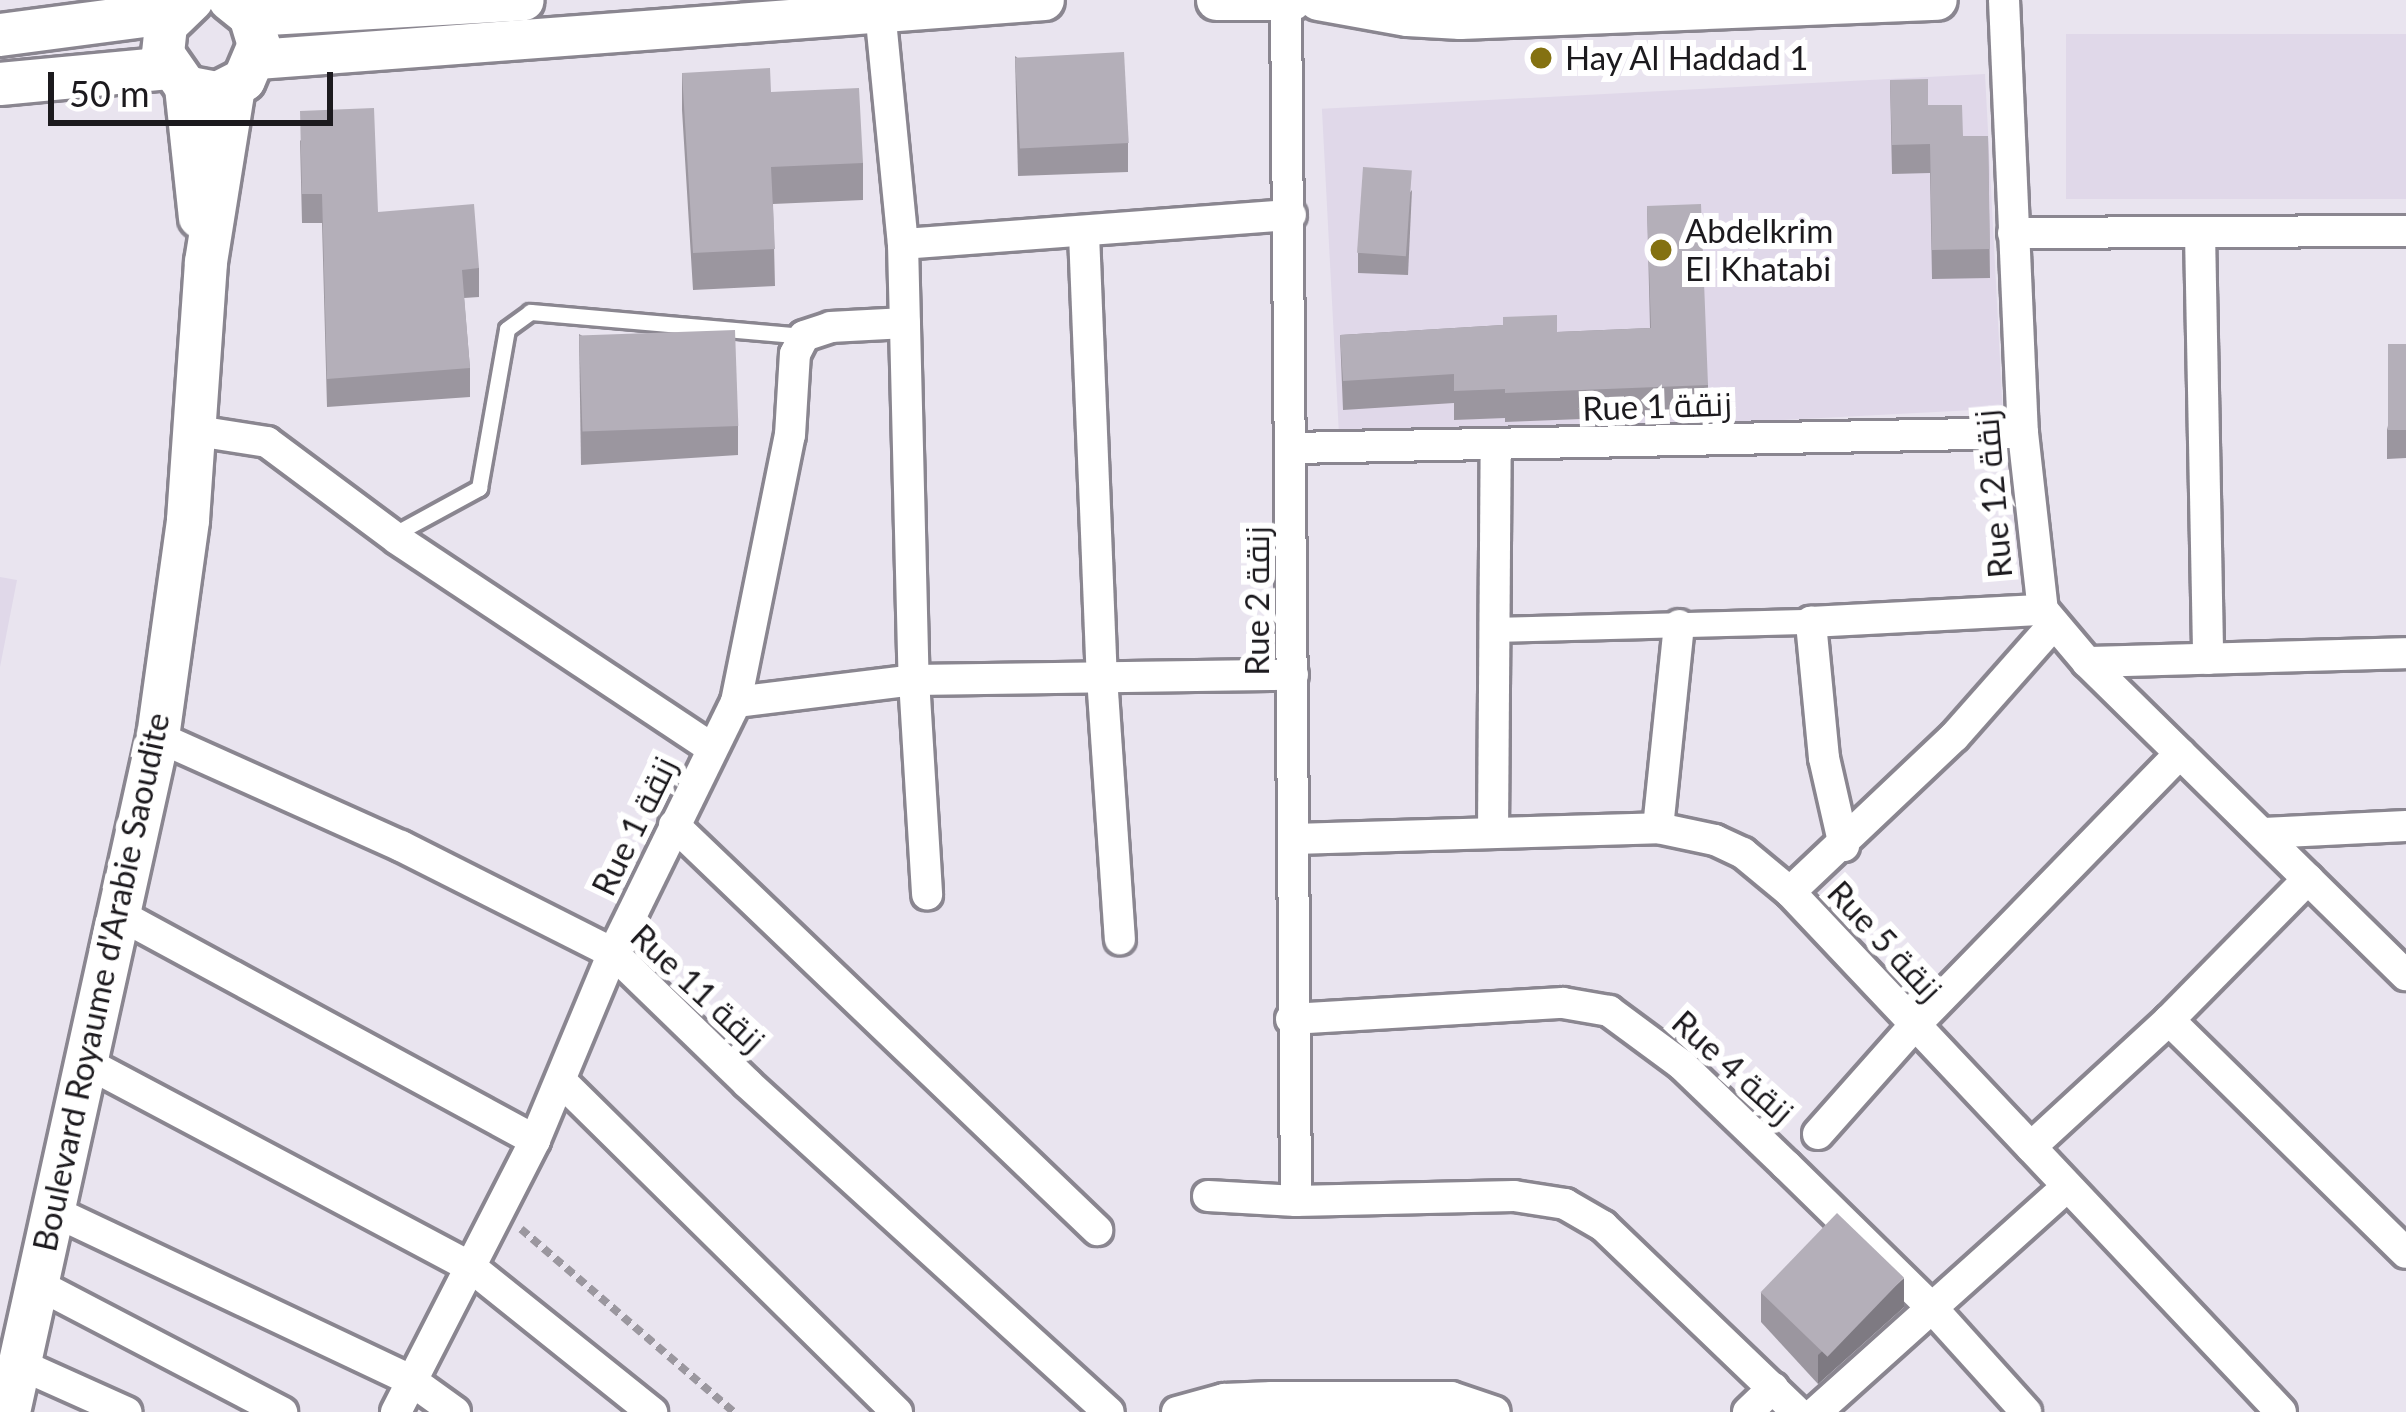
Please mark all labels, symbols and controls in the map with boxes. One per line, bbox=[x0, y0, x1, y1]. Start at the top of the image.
place label: Hay Al Haddad 1 bbox=[1565, 38, 1810, 78]
marker: Hay Al Haddad 1 bbox=[1528, 45, 1554, 71]
scale bar bbox=[54, 48, 339, 122]
text: 50 m bbox=[69, 71, 150, 115]
place label: Abdelkrim El Khatabi bbox=[1685, 211, 1833, 289]
marker: Abdelkrim El Khatabi bbox=[1648, 237, 1674, 263]
street label: Rue 1 زنقة bbox=[1582, 384, 1732, 428]
street label: Rue 12 زنقة bbox=[1966, 408, 2020, 580]
street label: Rue 2 زنقة bbox=[1237, 526, 1277, 676]
street label: Boulevard Royaume d'Arabie Saoudite bbox=[25, 709, 177, 1255]
street label: Rue 1 زنقة bbox=[583, 750, 685, 902]
street label: Rue 5 زنقة bbox=[1820, 873, 1950, 1009]
street label: Rue 11 زنقة bbox=[623, 916, 773, 1060]
street label: Rue 4 زنقة bbox=[1664, 1002, 1802, 1132]

